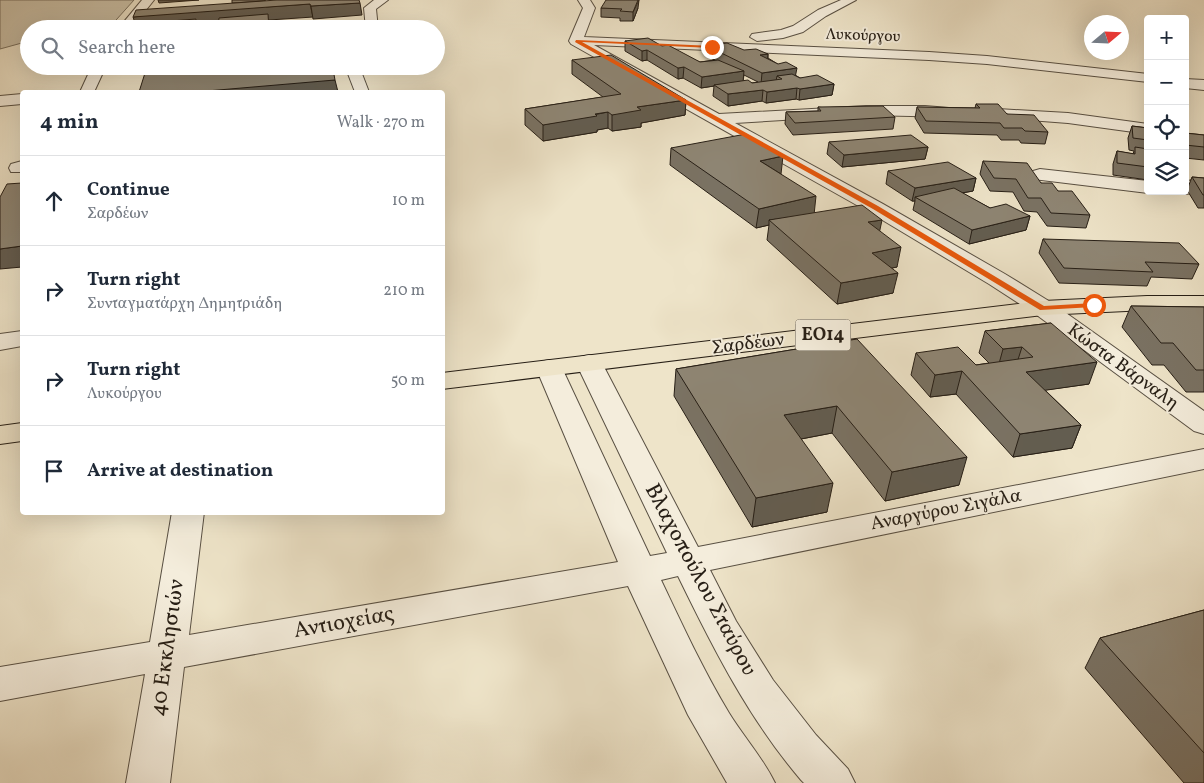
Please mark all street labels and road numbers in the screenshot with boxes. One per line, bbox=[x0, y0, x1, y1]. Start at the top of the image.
street label: Λυκούργου bbox=[825, 24, 901, 48]
street label: Κώστα Βάρναλη bbox=[1062, 317, 1184, 417]
road number: ΕΟ14 bbox=[796, 320, 850, 350]
street label: Σαρδέων bbox=[710, 327, 786, 361]
street label: Βλαχοπούλου Σταύρου bbox=[636, 478, 764, 682]
street label: Αναργύρου Σιγάλα bbox=[868, 483, 1024, 537]
street label: 40 Εκκλησιών bbox=[143, 577, 193, 718]
street label: Αντιοχείας bbox=[291, 599, 397, 647]

